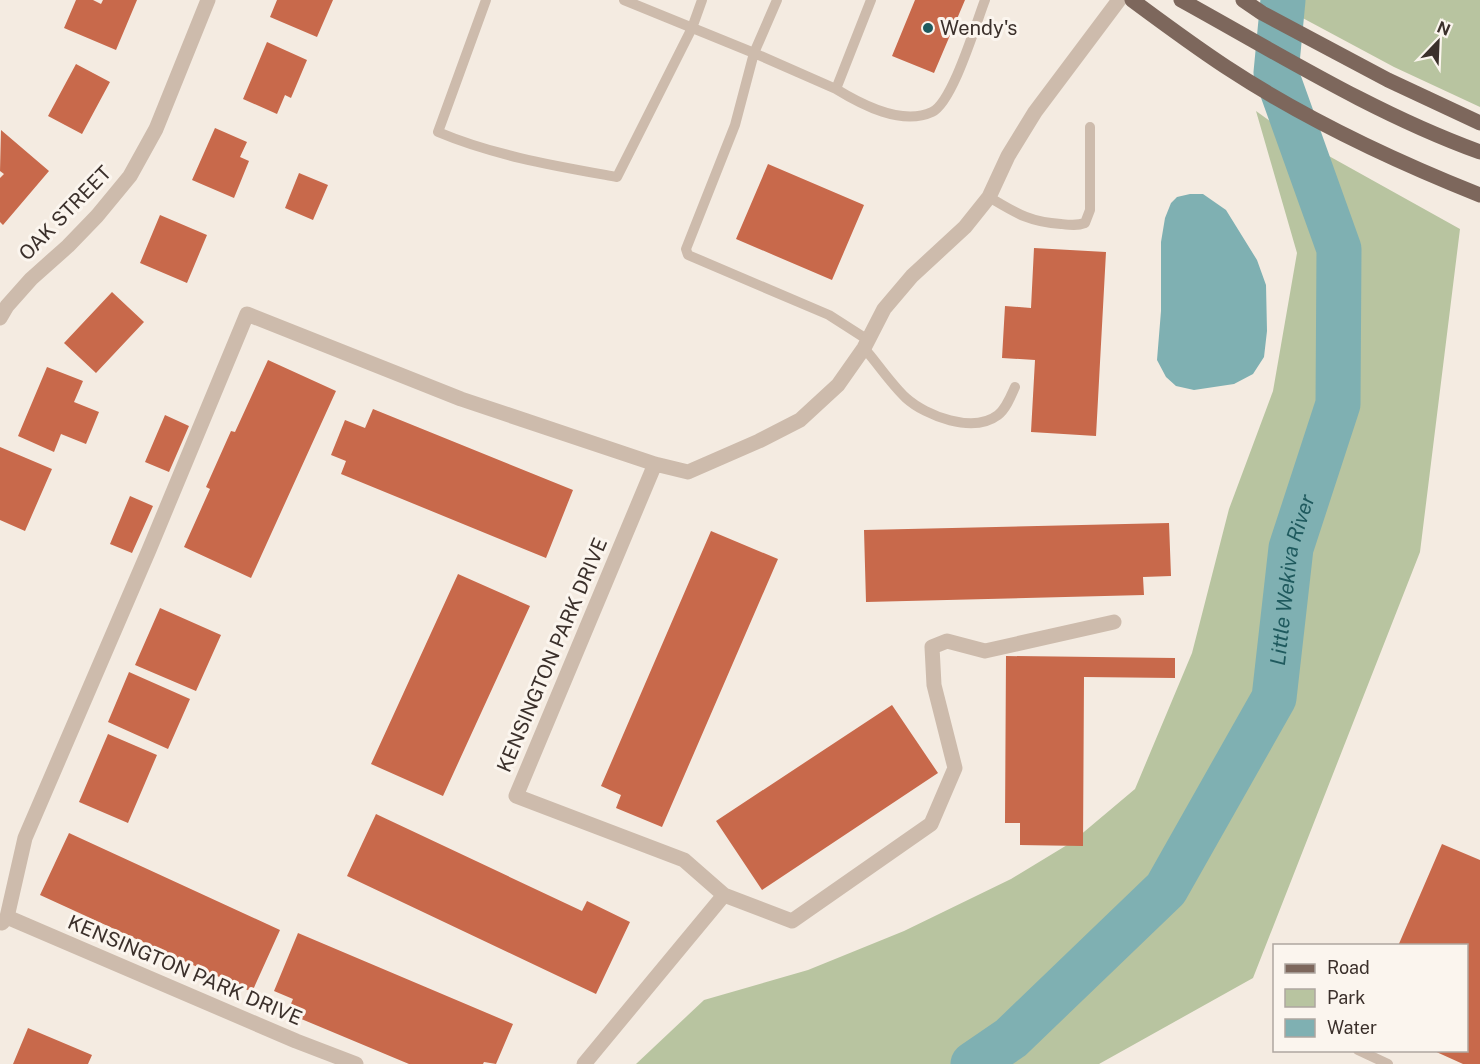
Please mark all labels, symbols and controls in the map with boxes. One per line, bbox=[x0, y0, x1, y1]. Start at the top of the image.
north arrow bbox=[1408, 12, 1468, 72]
place label: Wendy's bbox=[940, 16, 1017, 40]
text: N bbox=[1434, 17, 1453, 40]
marker: Wendy's bbox=[921, 21, 935, 35]
street label: OAK STREET bbox=[14, 161, 116, 265]
water label: Little Wekiva River bbox=[1265, 490, 1320, 667]
street label: KENSINGTON PARK DRIVE bbox=[492, 534, 612, 776]
street label: KENSINGTON PARK DRIVE bbox=[64, 910, 306, 1030]
legend bbox=[1273, 944, 1468, 1052]
text: Road bbox=[1327, 957, 1370, 978]
text: Park bbox=[1327, 987, 1365, 1008]
text: Water bbox=[1327, 1017, 1377, 1038]

